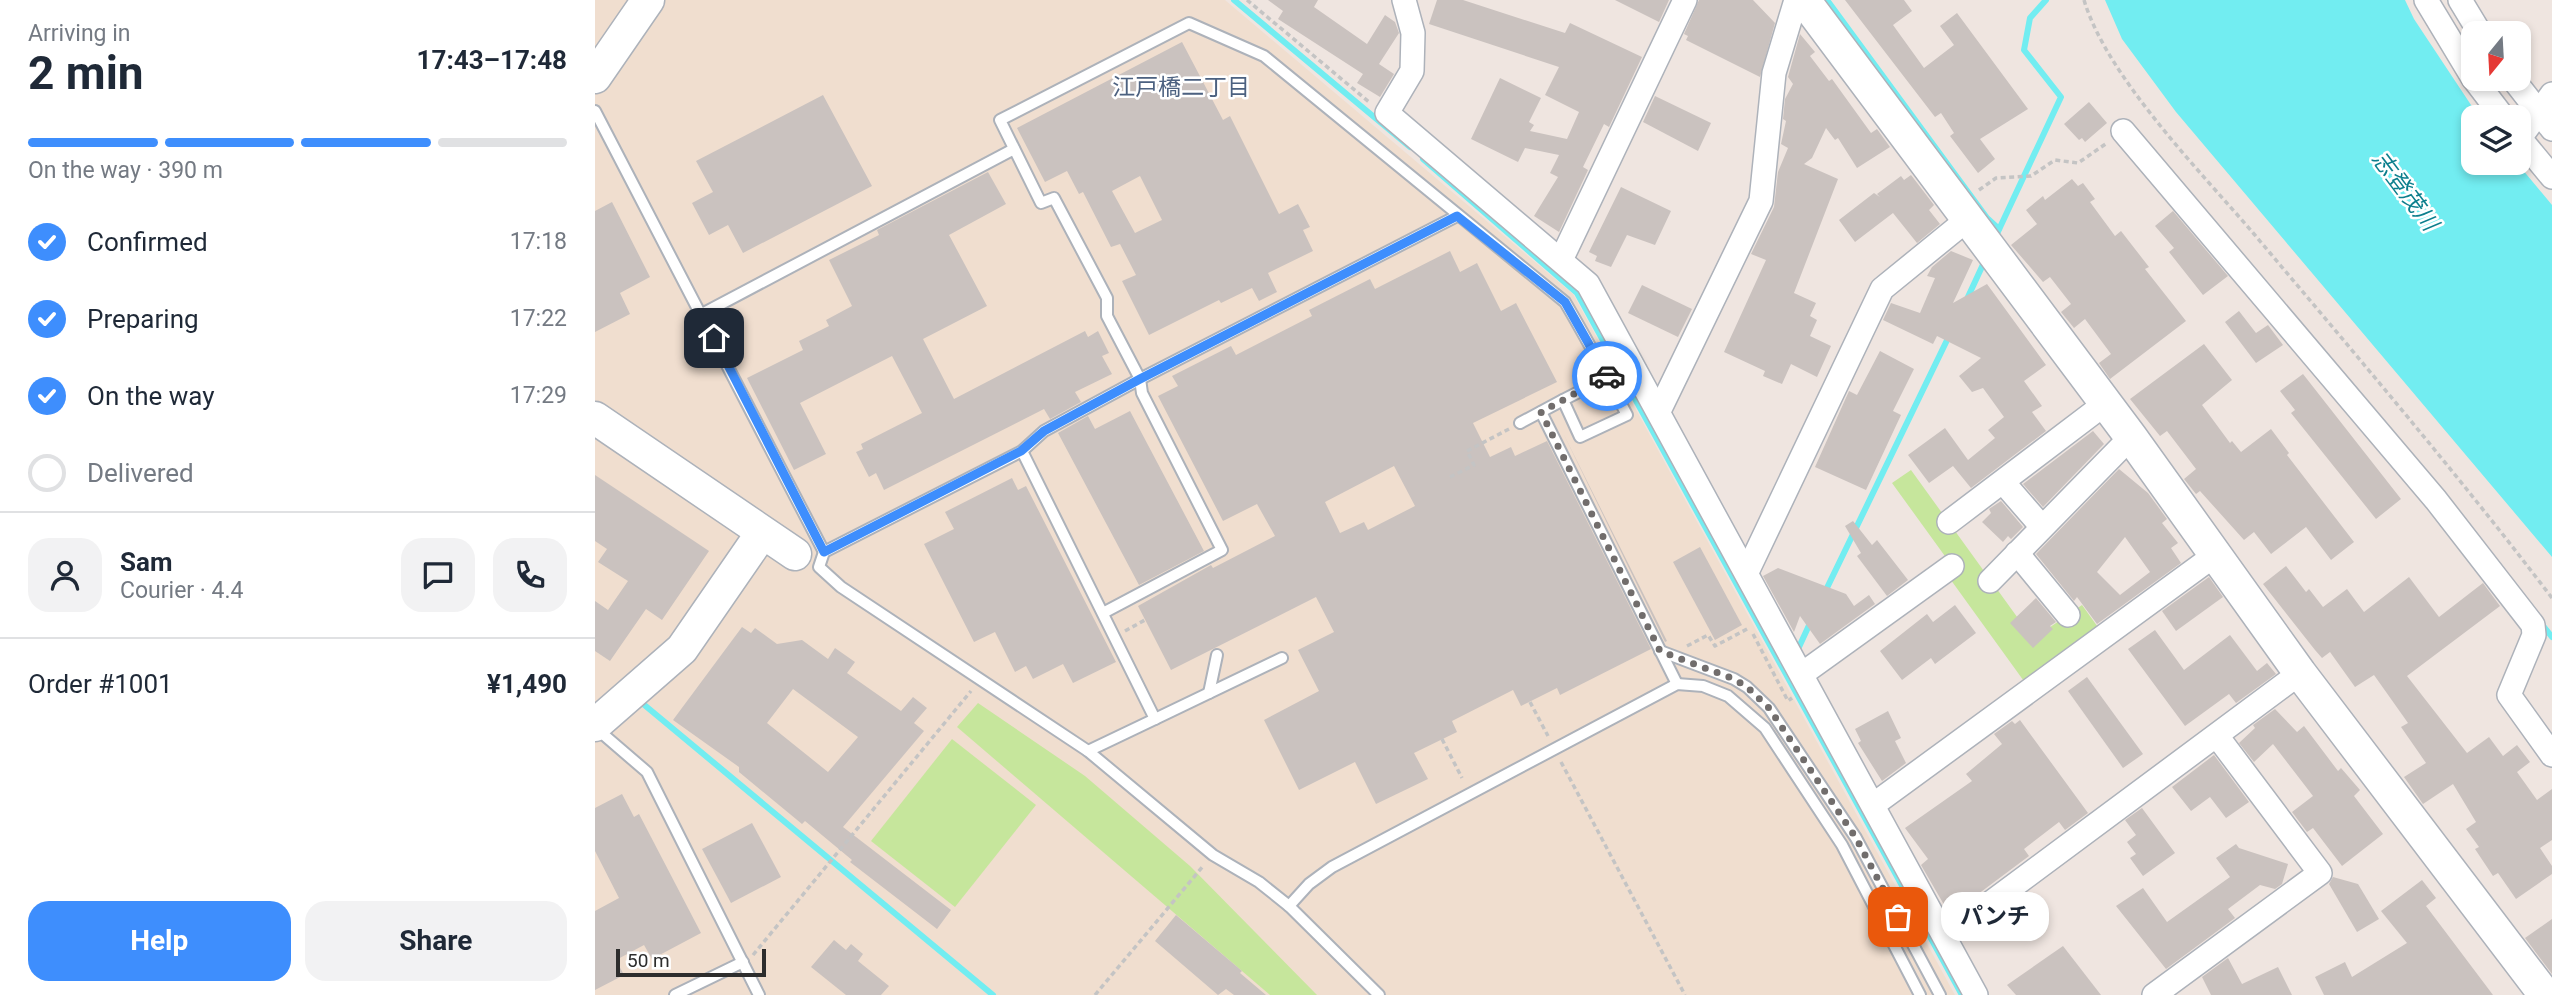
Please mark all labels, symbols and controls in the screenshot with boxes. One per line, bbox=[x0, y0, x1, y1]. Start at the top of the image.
text: Arriving in bbox=[28, 20, 131, 47]
north arrow bbox=[2461, 21, 2531, 91]
map controls bbox=[2461, 21, 2531, 175]
text: 17:43–17:48 bbox=[417, 45, 567, 75]
text: 2 min bbox=[28, 46, 144, 100]
district label: 江戸橋二丁目 bbox=[1112, 74, 1250, 101]
button: layers bbox=[2461, 105, 2531, 175]
water label: 志登茂川 bbox=[2367, 146, 2445, 238]
text: On the way · 390 m bbox=[28, 157, 223, 184]
icon: check bbox=[28, 223, 66, 261]
text: Confirmed bbox=[87, 227, 208, 257]
text: 17:18 bbox=[510, 228, 567, 255]
icon: check bbox=[28, 300, 66, 338]
text: Preparing bbox=[87, 304, 199, 334]
text: 17:22 bbox=[510, 305, 567, 332]
pin bbox=[684, 308, 744, 368]
icon: home bbox=[695, 319, 733, 357]
courier bbox=[1572, 341, 1642, 411]
icon: car bbox=[1588, 357, 1626, 395]
icon: check bbox=[28, 377, 66, 415]
text: On the way bbox=[87, 381, 215, 411]
text: 17:29 bbox=[510, 382, 567, 409]
text: Delivered bbox=[87, 458, 194, 488]
button: person bbox=[28, 538, 102, 612]
button: chat bbox=[401, 538, 475, 612]
button: phone bbox=[493, 538, 567, 612]
text: Sam bbox=[120, 547, 172, 577]
text: Courier · 4.4 bbox=[120, 577, 243, 604]
text: Order #1001 bbox=[28, 669, 173, 699]
text: ¥1,490 bbox=[487, 669, 567, 699]
pin bbox=[1868, 887, 1928, 947]
callout: パンチ bbox=[1940, 892, 2049, 942]
icon: bag bbox=[1879, 898, 1917, 936]
button: Help bbox=[28, 901, 291, 981]
button: Share bbox=[305, 901, 567, 981]
text: パンチ bbox=[1960, 903, 2030, 930]
scale bar bbox=[616, 946, 767, 978]
text: 50 m bbox=[627, 949, 670, 972]

